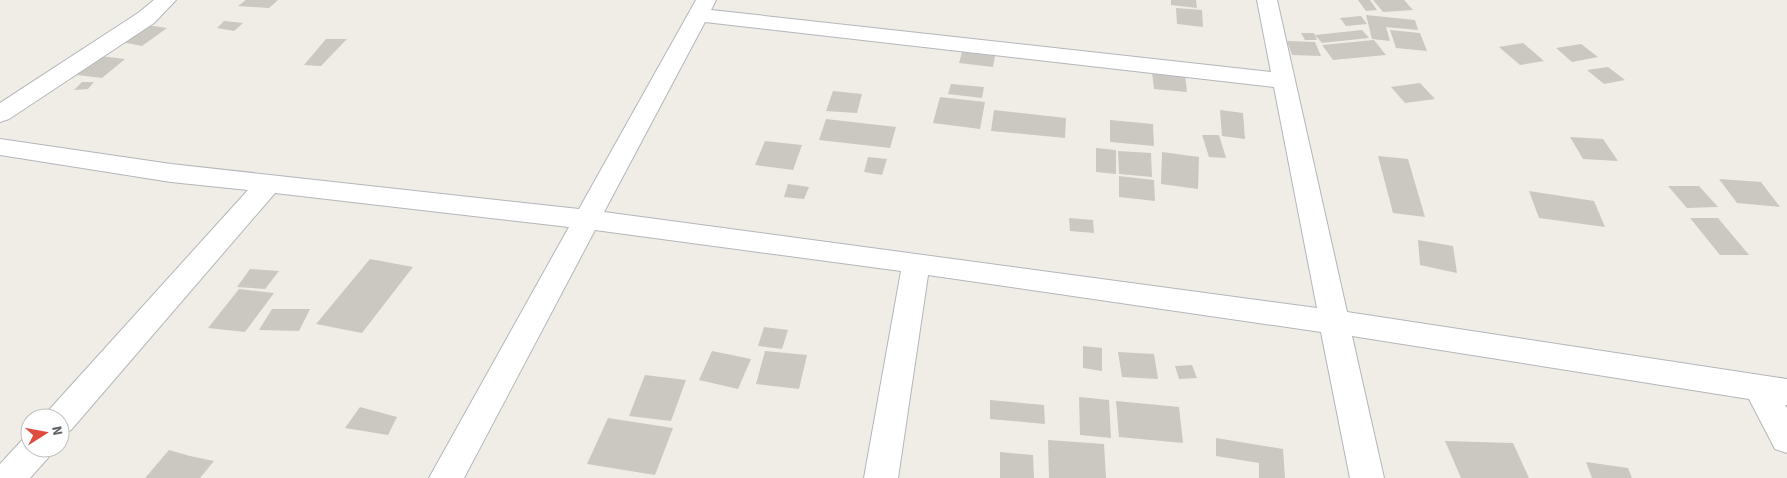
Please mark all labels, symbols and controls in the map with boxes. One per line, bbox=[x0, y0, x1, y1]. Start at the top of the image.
north arrow bbox=[20, 408, 70, 458]
text: N bbox=[46, 424, 67, 437]

